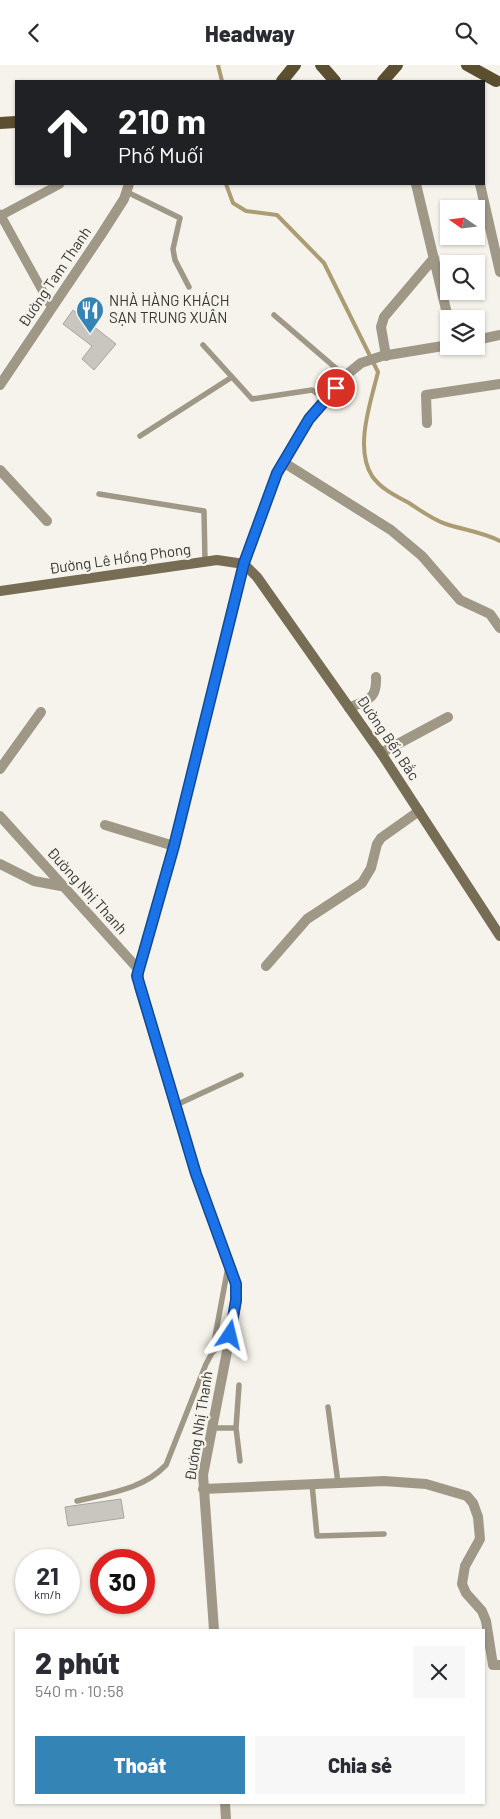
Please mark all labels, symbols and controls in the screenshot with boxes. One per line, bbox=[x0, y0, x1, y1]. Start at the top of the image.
icon: back bbox=[20, 19, 48, 47]
icon: search bbox=[452, 19, 480, 47]
text: Headway bbox=[205, 20, 295, 46]
text: 210 m bbox=[118, 99, 206, 141]
icon: ahead bbox=[35, 100, 100, 165]
text: Phố Muối bbox=[118, 141, 204, 167]
north arrow bbox=[440, 200, 485, 245]
map controls bbox=[440, 200, 485, 355]
street label: Đường Tam Thanh bbox=[14, 223, 94, 330]
button: search bbox=[440, 255, 485, 300]
place label: NHÀ HÀNG KHÁCH SẠN TRUNG XUÂN bbox=[109, 291, 229, 326]
restaurant icon: NHÀ HÀNG KHÁCH SẠN TRUNG XUÂN bbox=[75, 295, 105, 334]
button: layers bbox=[440, 310, 485, 355]
pin bbox=[315, 367, 357, 409]
icon: arrive bbox=[322, 374, 350, 402]
street label: Đường Lê Hồng Phong bbox=[48, 539, 192, 577]
street label: Đường Bến Bắc bbox=[354, 692, 424, 783]
street label: Đường Nhị Thanh bbox=[44, 843, 131, 938]
position arrow bbox=[203, 1308, 255, 1360]
street label: Đường Nhị Thanh bbox=[180, 1370, 216, 1482]
speed limit sign: 30 bbox=[90, 1549, 155, 1614]
text: 21 bbox=[36, 1560, 59, 1590]
text: km/h bbox=[34, 1587, 61, 1601]
text: 2 phút bbox=[35, 1644, 120, 1680]
button: close bbox=[413, 1646, 465, 1698]
text: 540 m · 10:58 bbox=[35, 1681, 124, 1700]
button: Thoát bbox=[35, 1736, 245, 1794]
button: Chia sẻ bbox=[255, 1736, 465, 1794]

